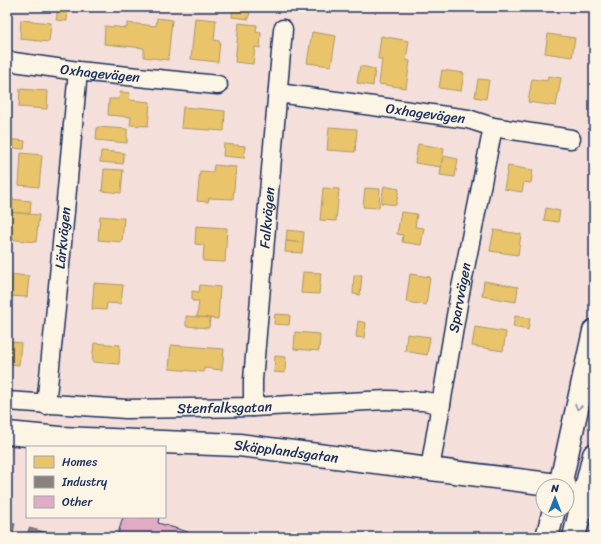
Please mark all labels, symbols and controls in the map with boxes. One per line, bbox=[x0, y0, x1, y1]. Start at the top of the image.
street label: Oxhagevägen bbox=[59, 56, 142, 90]
street label: Oxhagevägen bbox=[384, 95, 467, 131]
street label: Falkvägen bbox=[252, 185, 282, 249]
street label: Lärkvägen bbox=[47, 205, 78, 270]
street label: Sparvvägen bbox=[441, 260, 478, 335]
street label: Stenfalksgatan bbox=[177, 393, 273, 421]
one-way arrow bbox=[574, 404, 582, 410]
street label: Skäpplandsgatan bbox=[234, 432, 340, 470]
legend bbox=[26, 446, 166, 518]
text: Homes bbox=[62, 451, 98, 473]
text: Industry bbox=[61, 471, 108, 493]
north arrow bbox=[535, 478, 575, 518]
text: N bbox=[550, 479, 559, 498]
text: Other bbox=[62, 491, 93, 513]

